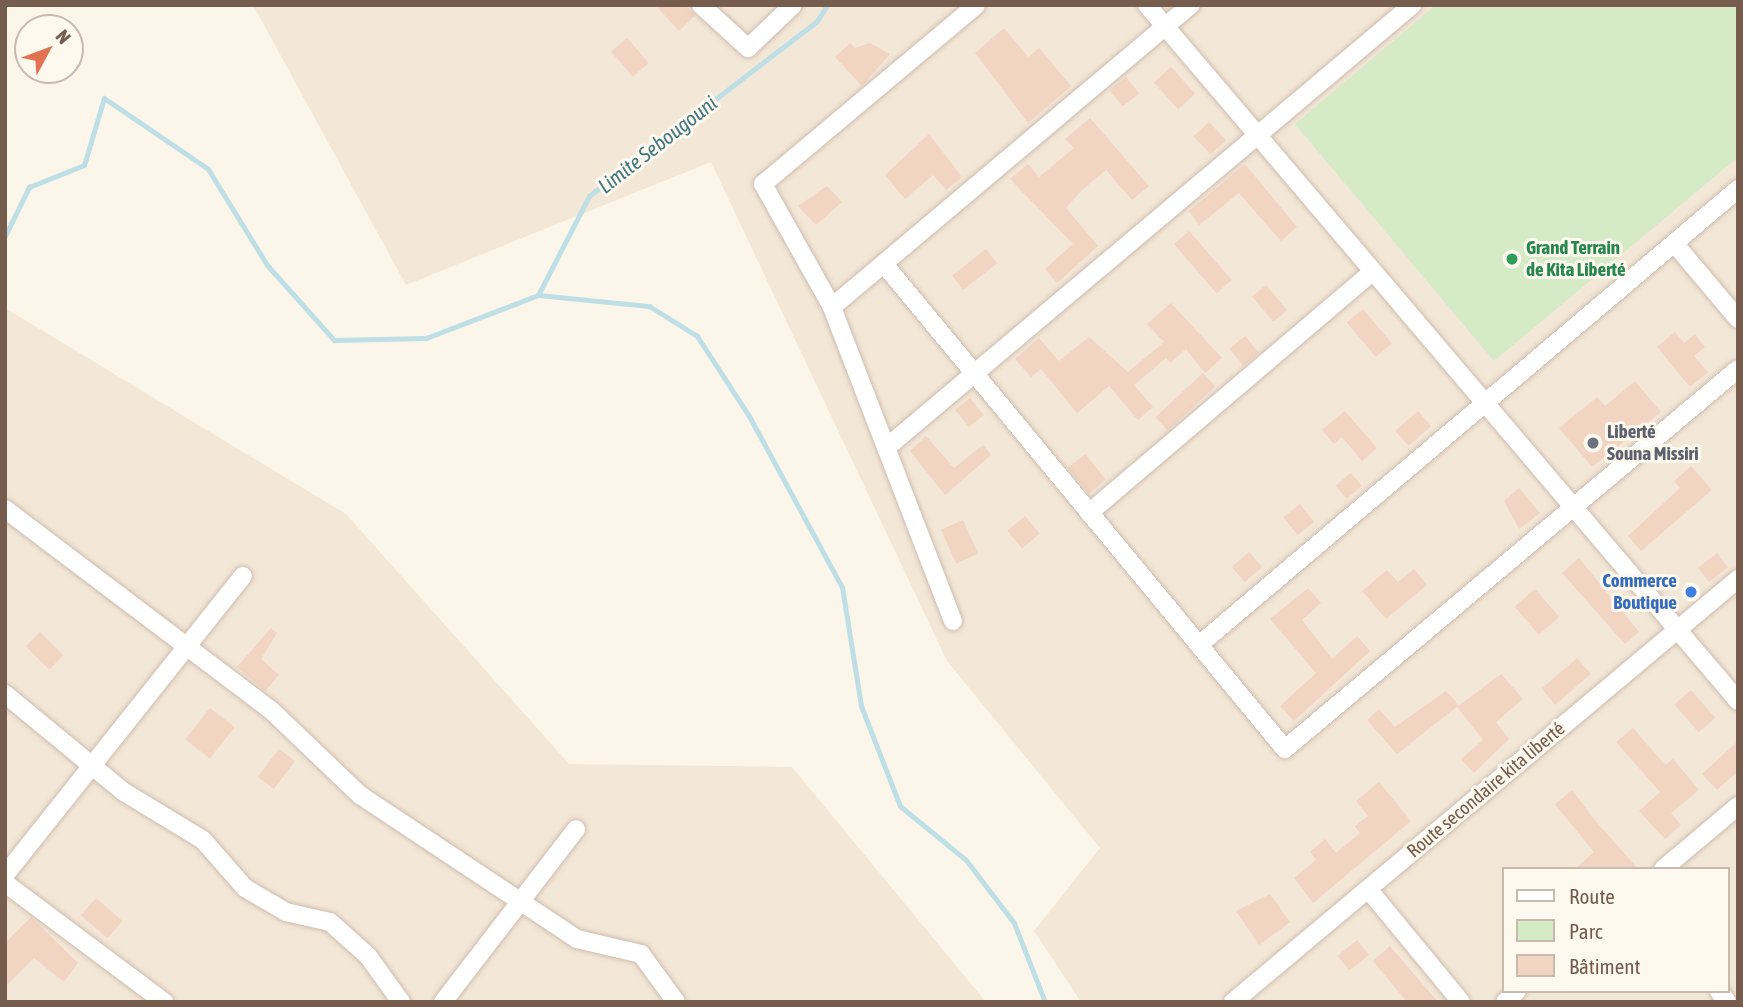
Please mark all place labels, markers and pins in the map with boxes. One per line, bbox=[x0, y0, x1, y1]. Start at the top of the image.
place label: Grand Terrain de Kita Liberté bbox=[1526, 237, 1626, 281]
marker: Grand Terrain de Kita Liberté bbox=[1504, 251, 1520, 267]
place label: Liberté Souna Missiri bbox=[1607, 421, 1699, 465]
marker: Liberté Souna Missiri bbox=[1585, 435, 1601, 451]
place label: Commerce Boutique bbox=[1602, 570, 1677, 614]
marker: Commerce Boutique bbox=[1683, 584, 1699, 600]

